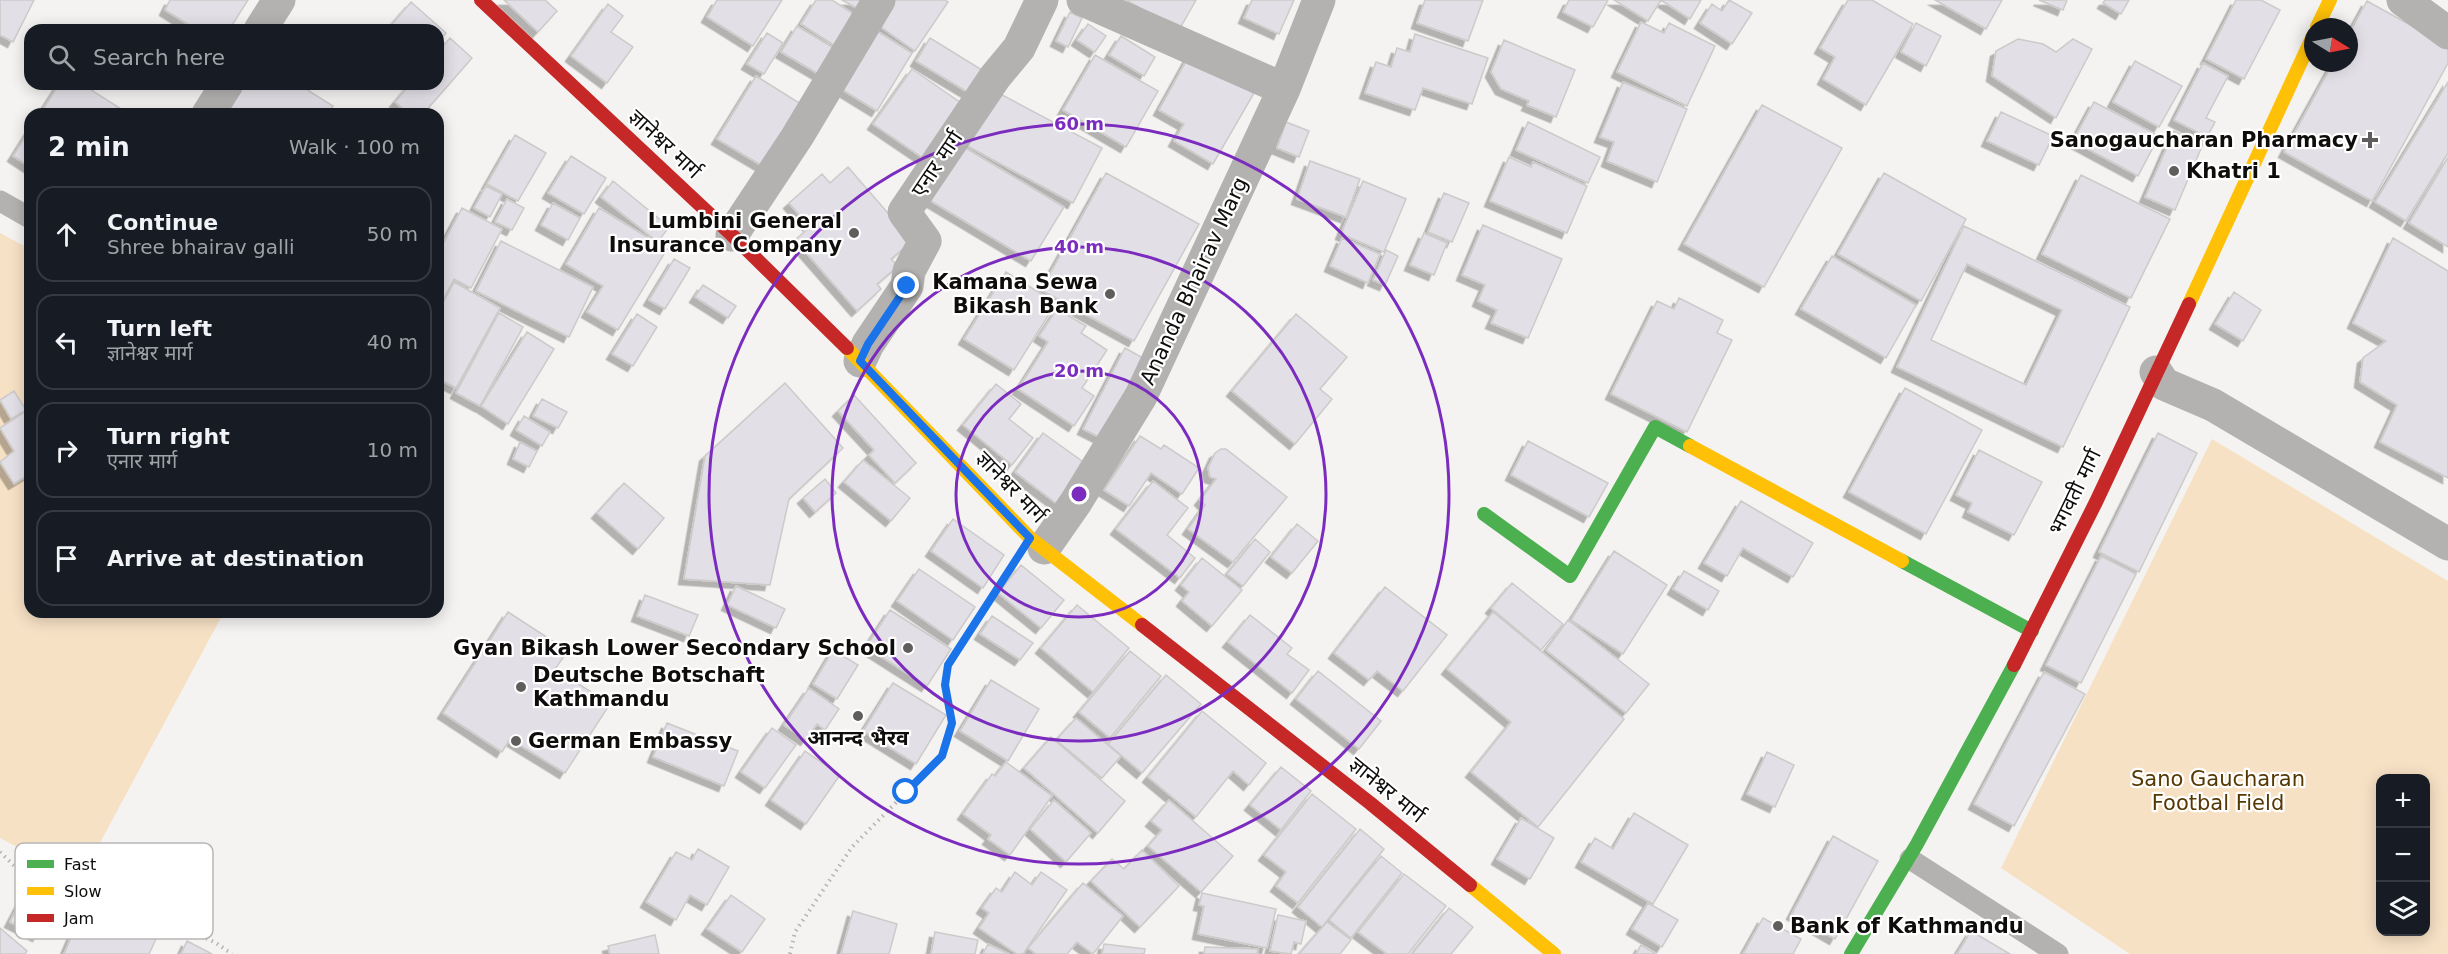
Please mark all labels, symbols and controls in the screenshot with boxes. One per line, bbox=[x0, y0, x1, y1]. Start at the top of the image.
north arrow bbox=[2304, 18, 2358, 72]
search box bbox=[24, 24, 444, 90]
icon: search bbox=[45, 41, 78, 74]
text: Search here bbox=[93, 45, 225, 70]
street label: ज्ञानेश्वर मार्ग bbox=[624, 105, 707, 184]
text: 60 m bbox=[1054, 113, 1104, 134]
street label: एनार मार्ग bbox=[906, 126, 968, 201]
place label: Sanogaucharan Pharmacy bbox=[2050, 128, 2358, 152]
text: 2 min bbox=[48, 132, 130, 162]
marker: Sanogaucharan Pharmacy bbox=[2363, 133, 2377, 147]
text: Walk · 100 m bbox=[289, 135, 420, 159]
place label: Khatri 1 bbox=[2186, 159, 2281, 183]
marker: Khatri 1 bbox=[2167, 164, 2181, 178]
street label: Ananda Bhairav Marg bbox=[1135, 173, 1253, 389]
place label: Lumbini General Insurance Company bbox=[609, 209, 842, 257]
text: Continue bbox=[107, 210, 218, 235]
icon: ahead bbox=[50, 218, 83, 251]
text: 50 m bbox=[367, 222, 418, 246]
marker: Lumbini General Insurance Company bbox=[847, 226, 861, 240]
text: Shree bhairav galli bbox=[107, 235, 295, 259]
text: 40 m bbox=[1054, 236, 1104, 257]
place label: Kamana Sewa Bikash Bank bbox=[932, 270, 1099, 318]
route end bbox=[893, 272, 919, 298]
marker: Kamana Sewa Bikash Bank bbox=[1103, 287, 1117, 301]
text: Turn left bbox=[107, 316, 212, 341]
icon: left bbox=[50, 326, 83, 359]
text: 40 m bbox=[367, 330, 418, 354]
text: ज्ञानेश्वर मार्ग bbox=[107, 341, 193, 365]
text: 20 m bbox=[1054, 360, 1104, 381]
text: Turn right bbox=[107, 424, 230, 449]
icon: right bbox=[50, 434, 83, 467]
text: 10 m bbox=[367, 438, 418, 462]
street label: भगवती मार्ग bbox=[2044, 444, 2107, 539]
street label: ज्ञानेश्वर मार्ग bbox=[971, 446, 1052, 529]
text: एनार मार्ग bbox=[107, 449, 177, 473]
centre of rings bbox=[1069, 484, 1089, 504]
icon: arrive bbox=[50, 542, 83, 575]
text: Arrive at destination bbox=[107, 546, 364, 571]
place label: Gyan Bikash Lower Secondary School bbox=[453, 636, 896, 660]
marker: Gyan Bikash Lower Secondary School bbox=[901, 641, 915, 655]
place label: Deutsche Botschaft Kathmandu bbox=[533, 663, 765, 711]
marker: Deutsche Botschaft Kathmandu bbox=[514, 680, 528, 694]
marker: आनन्द भैरव bbox=[851, 709, 865, 723]
place label: आनन्द भैरव bbox=[807, 726, 909, 750]
place label: German Embassy bbox=[528, 729, 733, 753]
marker: German Embassy bbox=[509, 734, 523, 748]
street label: ज्ञानेश्वर मार्ग bbox=[1344, 752, 1430, 828]
park label: Sano Gaucharan Footbal Field bbox=[2131, 767, 2305, 815]
map controls bbox=[2376, 774, 2430, 936]
button: + bbox=[2376, 774, 2430, 828]
route start bbox=[892, 778, 918, 804]
button: − bbox=[2376, 828, 2430, 882]
legend bbox=[15, 843, 213, 939]
text: Fast bbox=[64, 855, 96, 874]
text: Slow bbox=[64, 882, 101, 901]
button: layers bbox=[2376, 882, 2430, 936]
text: Jam bbox=[63, 909, 94, 928]
place label: Bank of Kathmandu bbox=[1790, 914, 2024, 938]
marker: Bank of Kathmandu bbox=[1771, 919, 1785, 933]

